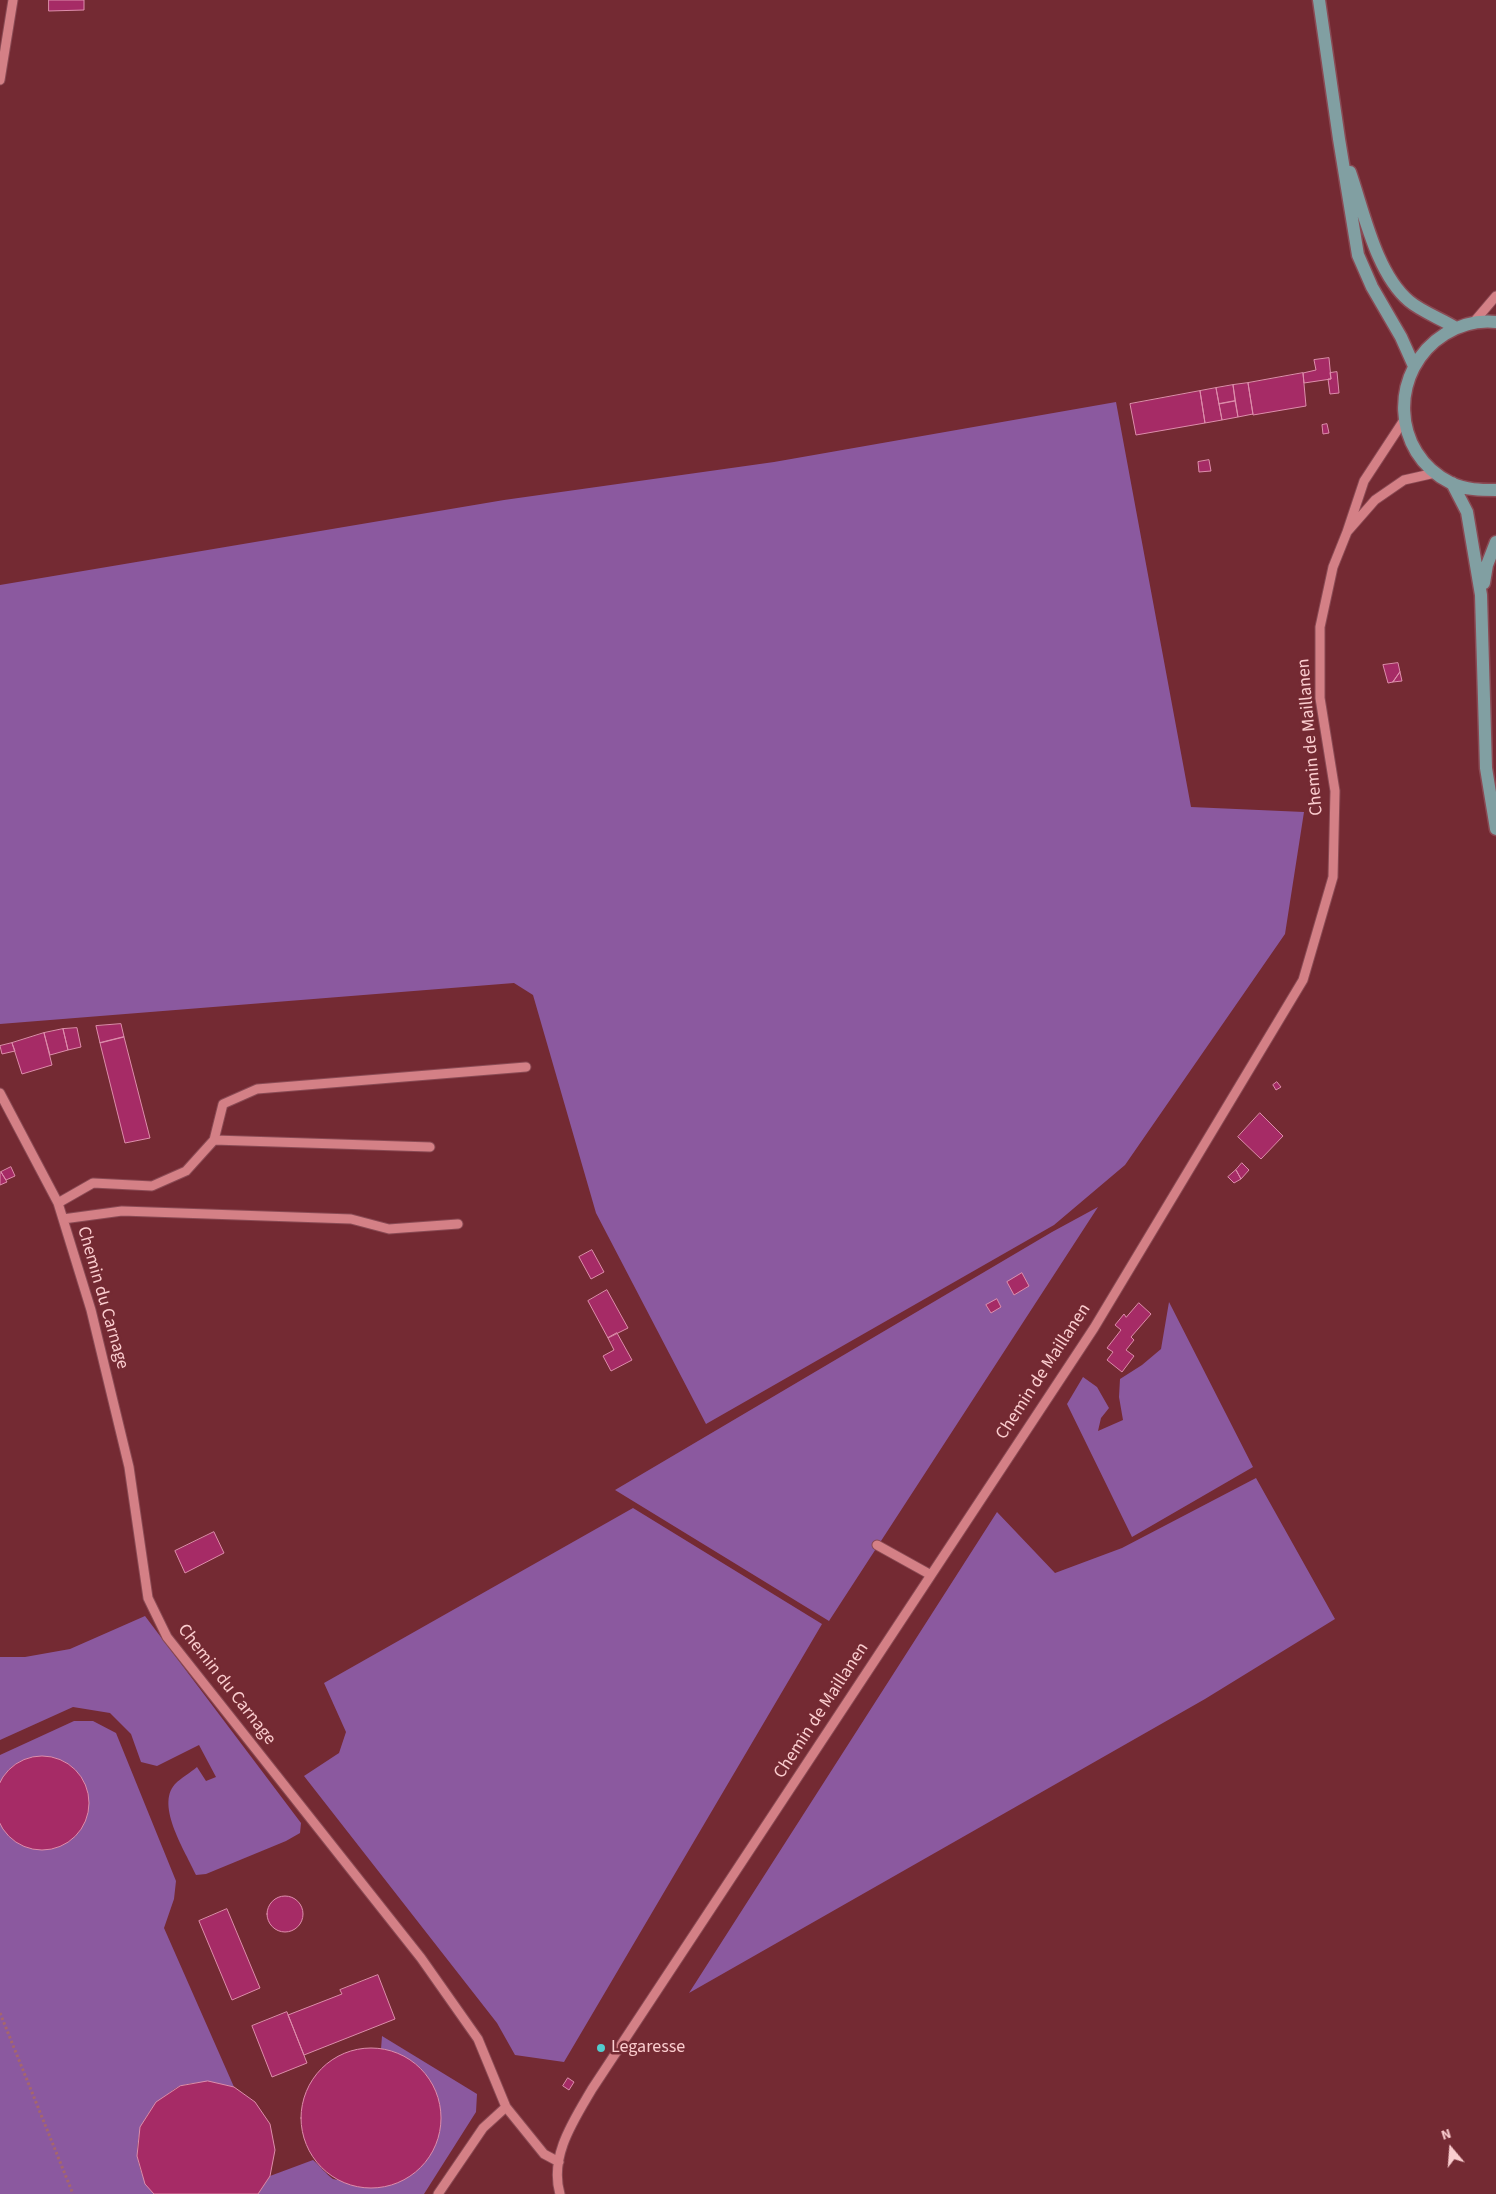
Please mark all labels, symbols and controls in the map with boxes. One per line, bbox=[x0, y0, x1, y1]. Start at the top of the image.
street label: Chemin de Maillanen bbox=[1293, 657, 1329, 817]
street label: Chemin du Carnage bbox=[71, 1224, 133, 1372]
street label: Chemin de Maillanen bbox=[992, 1300, 1096, 1444]
street label: Chemin du Carnage bbox=[172, 1620, 280, 1750]
street label: Chemin de Maillanen bbox=[770, 1639, 874, 1783]
place label: Legaresse bbox=[611, 2037, 685, 2059]
marker: Legaresse bbox=[595, 2042, 607, 2054]
north arrow bbox=[1426, 2124, 1476, 2174]
text: N bbox=[1439, 2124, 1454, 2146]

